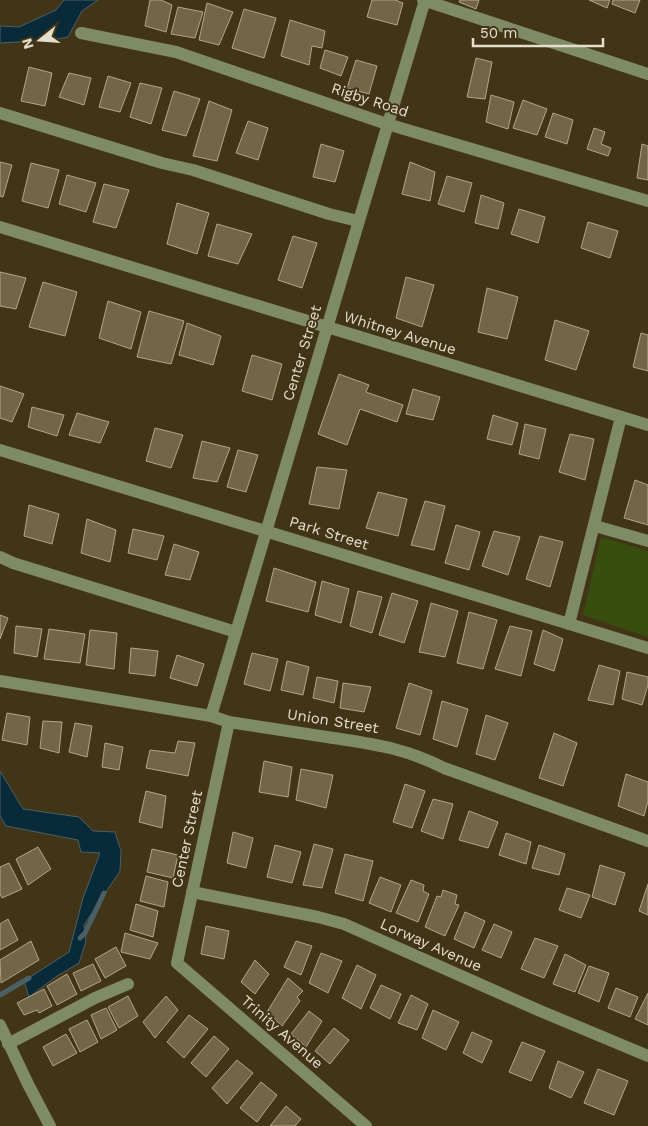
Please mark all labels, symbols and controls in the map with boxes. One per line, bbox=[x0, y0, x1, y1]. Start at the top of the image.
north arrow bbox=[15, 15, 65, 65]
scale bar bbox=[473, 15, 603, 47]
text: 50 m bbox=[480, 24, 517, 42]
text: N bbox=[18, 37, 37, 51]
street label: Rigby Road bbox=[329, 79, 411, 121]
street label: Center Street bbox=[279, 302, 325, 403]
street label: Whitney Avenue bbox=[342, 307, 458, 359]
street label: Park Street bbox=[287, 512, 372, 554]
street label: Union Street bbox=[286, 705, 381, 737]
street label: Center Street bbox=[168, 788, 206, 889]
street label: Lorway Avenue bbox=[377, 915, 485, 975]
street label: Trinity Avenue bbox=[237, 992, 327, 1072]

